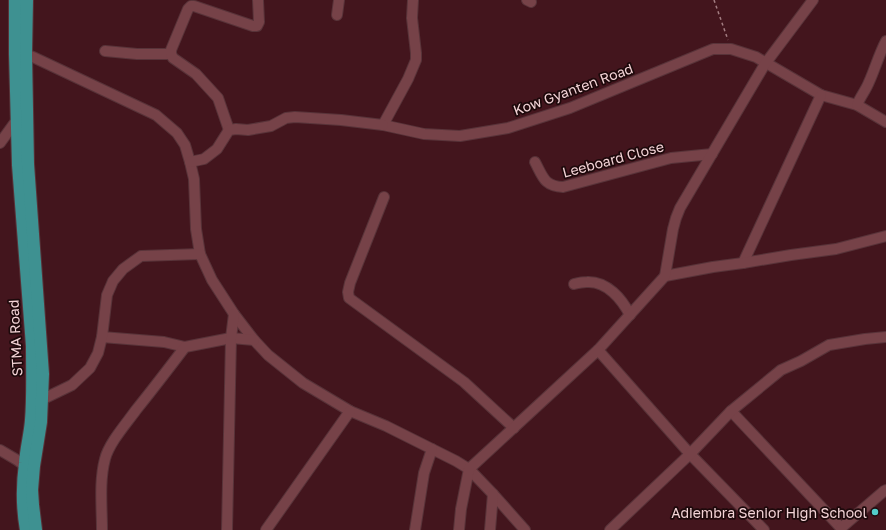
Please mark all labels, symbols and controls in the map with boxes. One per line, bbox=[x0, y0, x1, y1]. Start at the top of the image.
street label: Kow Gyanten Road bbox=[511, 59, 635, 119]
street label: Leeboard Close bbox=[560, 137, 666, 181]
street label: STMA Road bbox=[5, 299, 25, 377]
place label: Adiembra Senior High School bbox=[671, 504, 867, 521]
marker: Adiembra Senior High School bbox=[870, 507, 880, 517]

